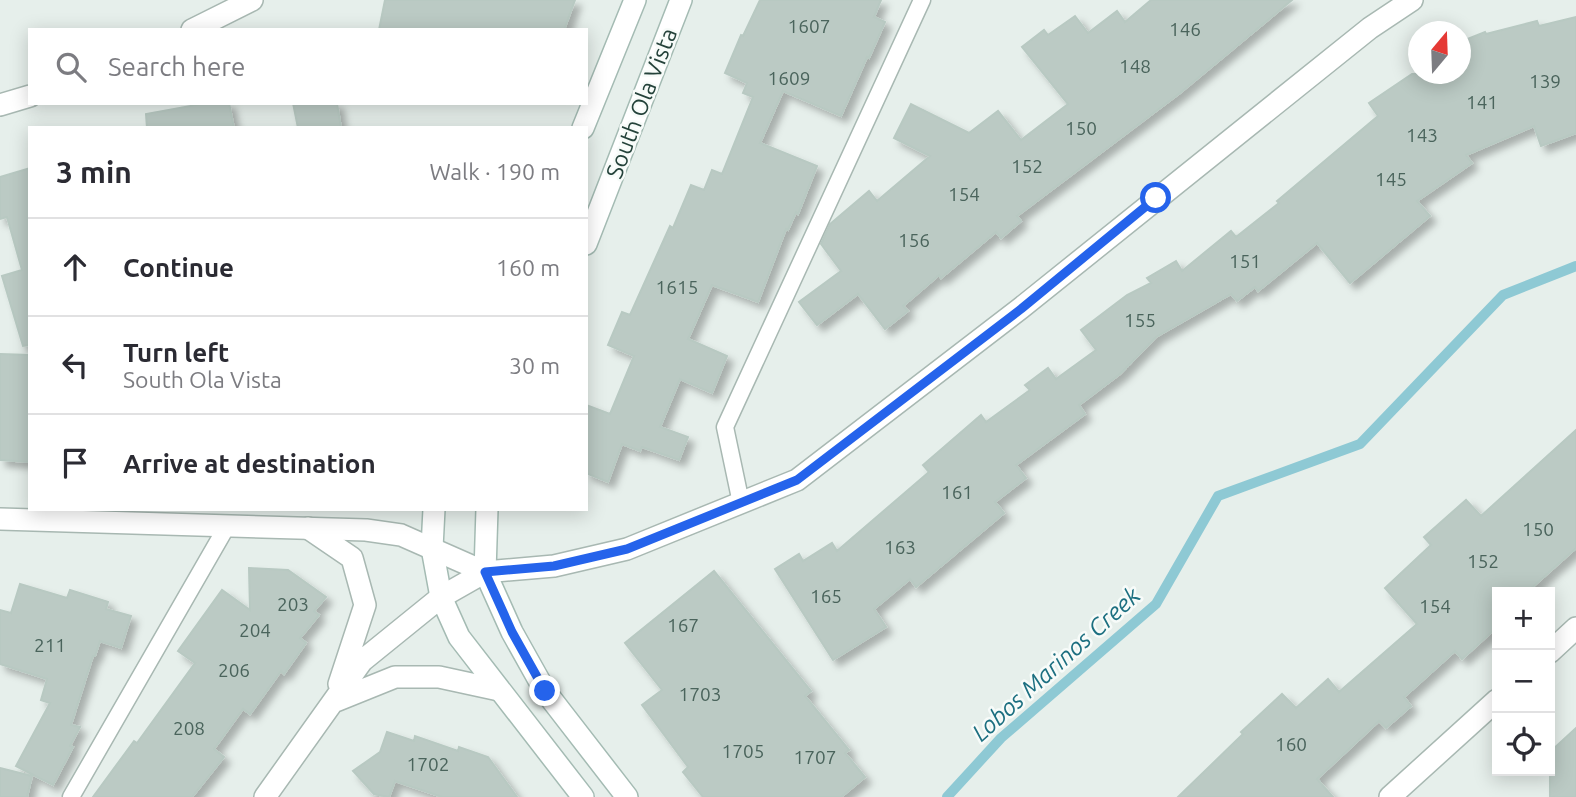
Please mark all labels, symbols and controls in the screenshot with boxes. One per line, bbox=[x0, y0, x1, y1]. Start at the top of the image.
house number: 1607 bbox=[788, 15, 830, 37]
house number: 146 bbox=[1169, 18, 1201, 40]
north arrow bbox=[1408, 21, 1471, 84]
street label: South Ola Vista bbox=[601, 24, 681, 182]
search box bbox=[28, 28, 588, 105]
icon: search bbox=[52, 48, 90, 86]
text: Search here bbox=[108, 52, 245, 81]
house number: 148 bbox=[1119, 55, 1151, 77]
house number: 1609 bbox=[768, 67, 810, 89]
house number: 139 bbox=[1529, 70, 1561, 92]
house number: 141 bbox=[1466, 91, 1498, 113]
house number: 150 bbox=[1065, 117, 1097, 139]
house number: 143 bbox=[1406, 124, 1438, 146]
text: 3 min bbox=[56, 155, 132, 189]
house number: 152 bbox=[1011, 155, 1043, 177]
text: Walk · 190 m bbox=[429, 159, 560, 184]
house number: 145 bbox=[1375, 168, 1407, 190]
route start bbox=[1140, 182, 1171, 213]
house number: 154 bbox=[948, 183, 980, 205]
house number: 156 bbox=[898, 229, 930, 251]
icon: ahead bbox=[56, 248, 94, 286]
house number: 151 bbox=[1229, 250, 1261, 272]
text: Continue bbox=[123, 253, 234, 282]
text: 160 m bbox=[496, 255, 560, 280]
house number: 1615 bbox=[656, 276, 698, 298]
house number: 155 bbox=[1124, 309, 1156, 331]
text: Turn left bbox=[123, 338, 229, 367]
icon: left bbox=[56, 346, 94, 384]
text: 30 m bbox=[509, 353, 560, 378]
text: South Ola Vista bbox=[123, 367, 282, 392]
icon: arrive bbox=[56, 444, 94, 482]
text: Arrive at destination bbox=[123, 449, 376, 478]
house number: 161 bbox=[941, 481, 973, 503]
house number: 150 bbox=[1522, 518, 1554, 540]
house number: 163 bbox=[884, 536, 916, 558]
house number: 152 bbox=[1467, 550, 1499, 572]
water label: Lobos Marinos Creek bbox=[966, 581, 1146, 747]
house number: 165 bbox=[810, 585, 842, 607]
map controls bbox=[1492, 587, 1555, 776]
button: + bbox=[1492, 587, 1555, 650]
house number: 203 bbox=[277, 593, 309, 615]
house number: 154 bbox=[1419, 595, 1451, 617]
house number: 167 bbox=[667, 614, 699, 636]
house number: 204 bbox=[239, 619, 271, 641]
house number: 211 bbox=[34, 634, 66, 656]
button: − bbox=[1492, 650, 1555, 713]
house number: 206 bbox=[218, 659, 250, 681]
route end bbox=[529, 675, 560, 706]
house number: 1703 bbox=[679, 683, 721, 705]
button: locate bbox=[1492, 713, 1555, 776]
house number: 208 bbox=[173, 717, 205, 739]
house number: 160 bbox=[1275, 733, 1307, 755]
house number: 1705 bbox=[722, 740, 764, 762]
house number: 1707 bbox=[794, 746, 836, 768]
house number: 1702 bbox=[407, 753, 449, 775]

